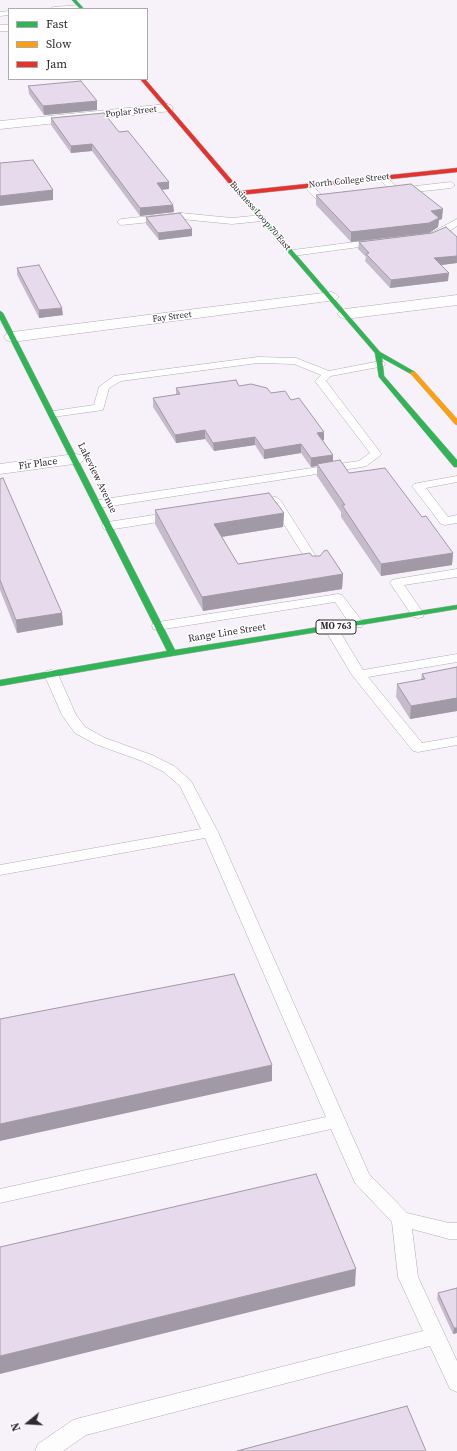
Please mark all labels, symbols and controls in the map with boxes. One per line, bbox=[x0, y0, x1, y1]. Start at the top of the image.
legend bbox=[8, 8, 148, 80]
text: Fast bbox=[46, 16, 68, 32]
text: Slow bbox=[46, 36, 71, 52]
text: Jam bbox=[46, 56, 67, 72]
street label: Poplar Street bbox=[105, 104, 157, 120]
street label: North College Street bbox=[308, 171, 390, 191]
street label: Business Loop 70 East bbox=[227, 179, 293, 253]
street label: Fay Street bbox=[152, 309, 192, 325]
street label: Lakeview Avenue bbox=[75, 441, 119, 515]
street label: Fir Place bbox=[18, 455, 58, 473]
road number: MO 763 bbox=[316, 620, 356, 634]
street label: Range Line Street bbox=[187, 621, 267, 645]
north arrow bbox=[8, 1403, 48, 1443]
text: N bbox=[8, 1421, 24, 1433]

